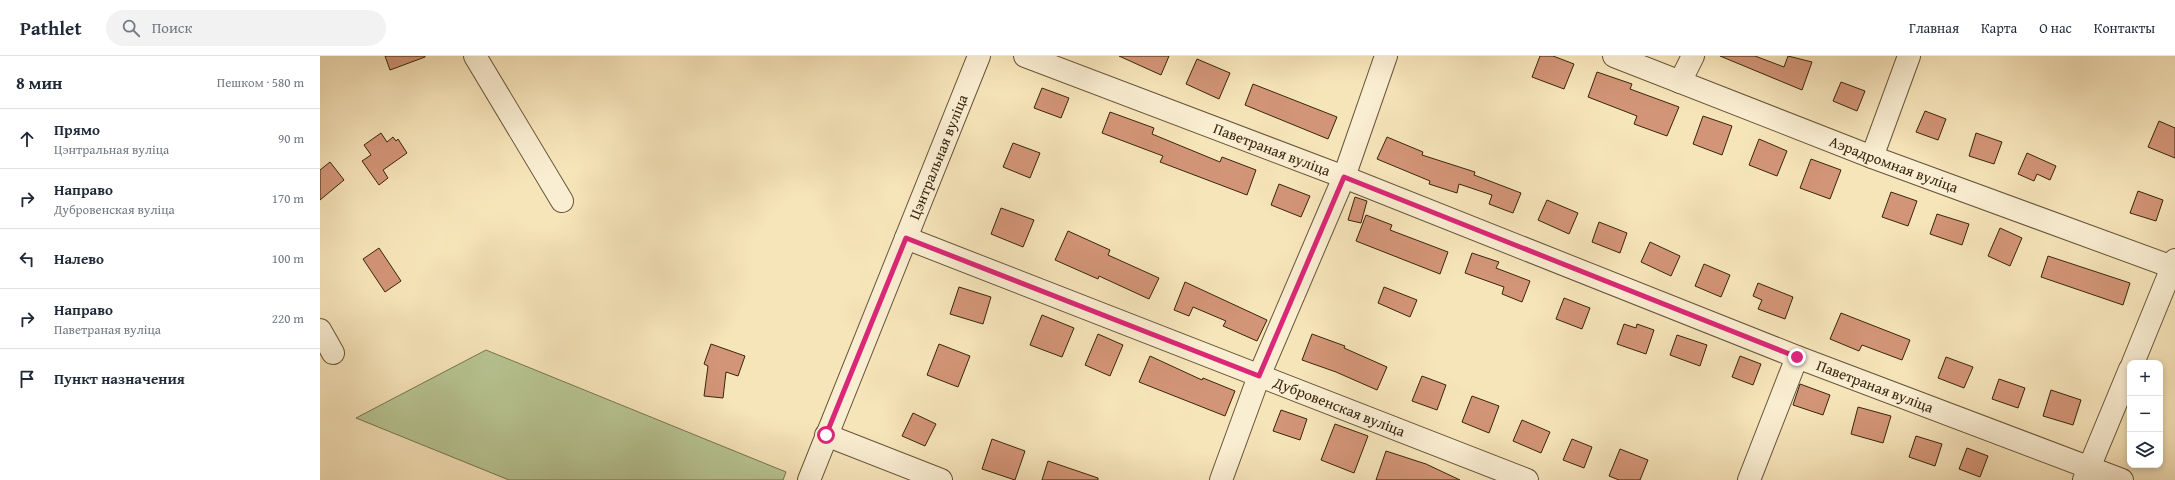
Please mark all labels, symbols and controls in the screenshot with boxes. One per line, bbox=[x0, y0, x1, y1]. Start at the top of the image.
search box bbox=[106, 10, 386, 46]
text: Pathlet bbox=[20, 14, 82, 42]
icon: search bbox=[120, 17, 142, 39]
text: Поиск bbox=[152, 17, 192, 38]
text: Главная bbox=[1909, 18, 1959, 38]
text: Карта bbox=[1981, 18, 2017, 38]
text: О нас bbox=[2039, 18, 2072, 38]
text: Контакты bbox=[2094, 18, 2155, 38]
text: 8 мин bbox=[16, 70, 62, 95]
text: Пешком · 580 m bbox=[217, 73, 304, 92]
street label: Цэнтральная вуліца bbox=[904, 90, 973, 223]
street label: Паветраная вуліца bbox=[1210, 117, 1334, 181]
text: Прямо bbox=[54, 119, 100, 140]
icon: ahead bbox=[16, 128, 38, 150]
text: 90 m bbox=[278, 129, 304, 148]
street label: Аэрадромная вуліца bbox=[1826, 130, 1962, 198]
text: Цэнтральная вуліца bbox=[54, 140, 169, 159]
text: Направо bbox=[54, 179, 113, 200]
icon: right bbox=[16, 188, 38, 210]
text: 170 m bbox=[272, 189, 304, 208]
text: Дубровенская вуліца bbox=[54, 200, 175, 219]
icon: left bbox=[16, 248, 38, 270]
text: Налево bbox=[54, 248, 104, 269]
text: 100 m bbox=[272, 249, 304, 268]
text: Направо bbox=[54, 299, 113, 320]
icon: right bbox=[16, 308, 38, 330]
text: 220 m bbox=[272, 309, 304, 328]
text: Паветраная вуліца bbox=[54, 320, 161, 339]
route end bbox=[1788, 348, 1806, 366]
street label: Паветраная вуліца bbox=[1814, 354, 1937, 418]
map controls bbox=[2127, 360, 2163, 468]
button: + bbox=[2127, 360, 2163, 396]
icon: arrive bbox=[16, 368, 38, 390]
text: Пункт назначения bbox=[54, 368, 185, 389]
street label: Дубровенская вуліца bbox=[1270, 371, 1409, 442]
button: − bbox=[2127, 396, 2163, 432]
route start bbox=[817, 426, 835, 444]
button: layers bbox=[2127, 432, 2163, 468]

